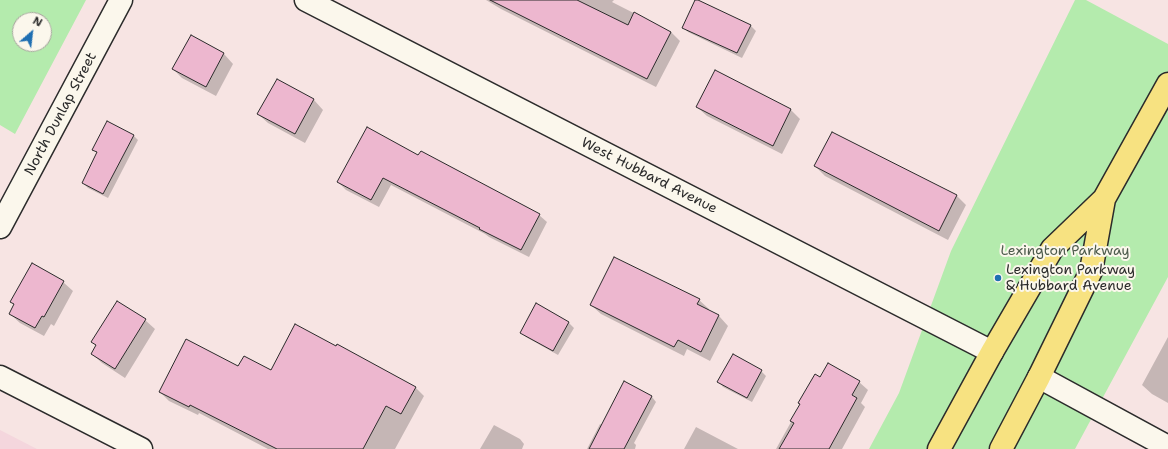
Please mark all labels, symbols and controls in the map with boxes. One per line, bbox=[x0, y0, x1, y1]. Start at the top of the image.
north arrow bbox=[12, 12, 52, 52]
text: N bbox=[30, 13, 45, 31]
street label: North Dunlap Street bbox=[21, 50, 101, 178]
street label: West Hubbard Avenue bbox=[578, 134, 720, 218]
park label: Lexington Parkway bbox=[1000, 243, 1130, 259]
place label: Lexington Parkway & Hubbard Avenue bbox=[1006, 262, 1135, 294]
marker: Lexington Parkway & Hubbard Avenue bbox=[993, 273, 1003, 283]

